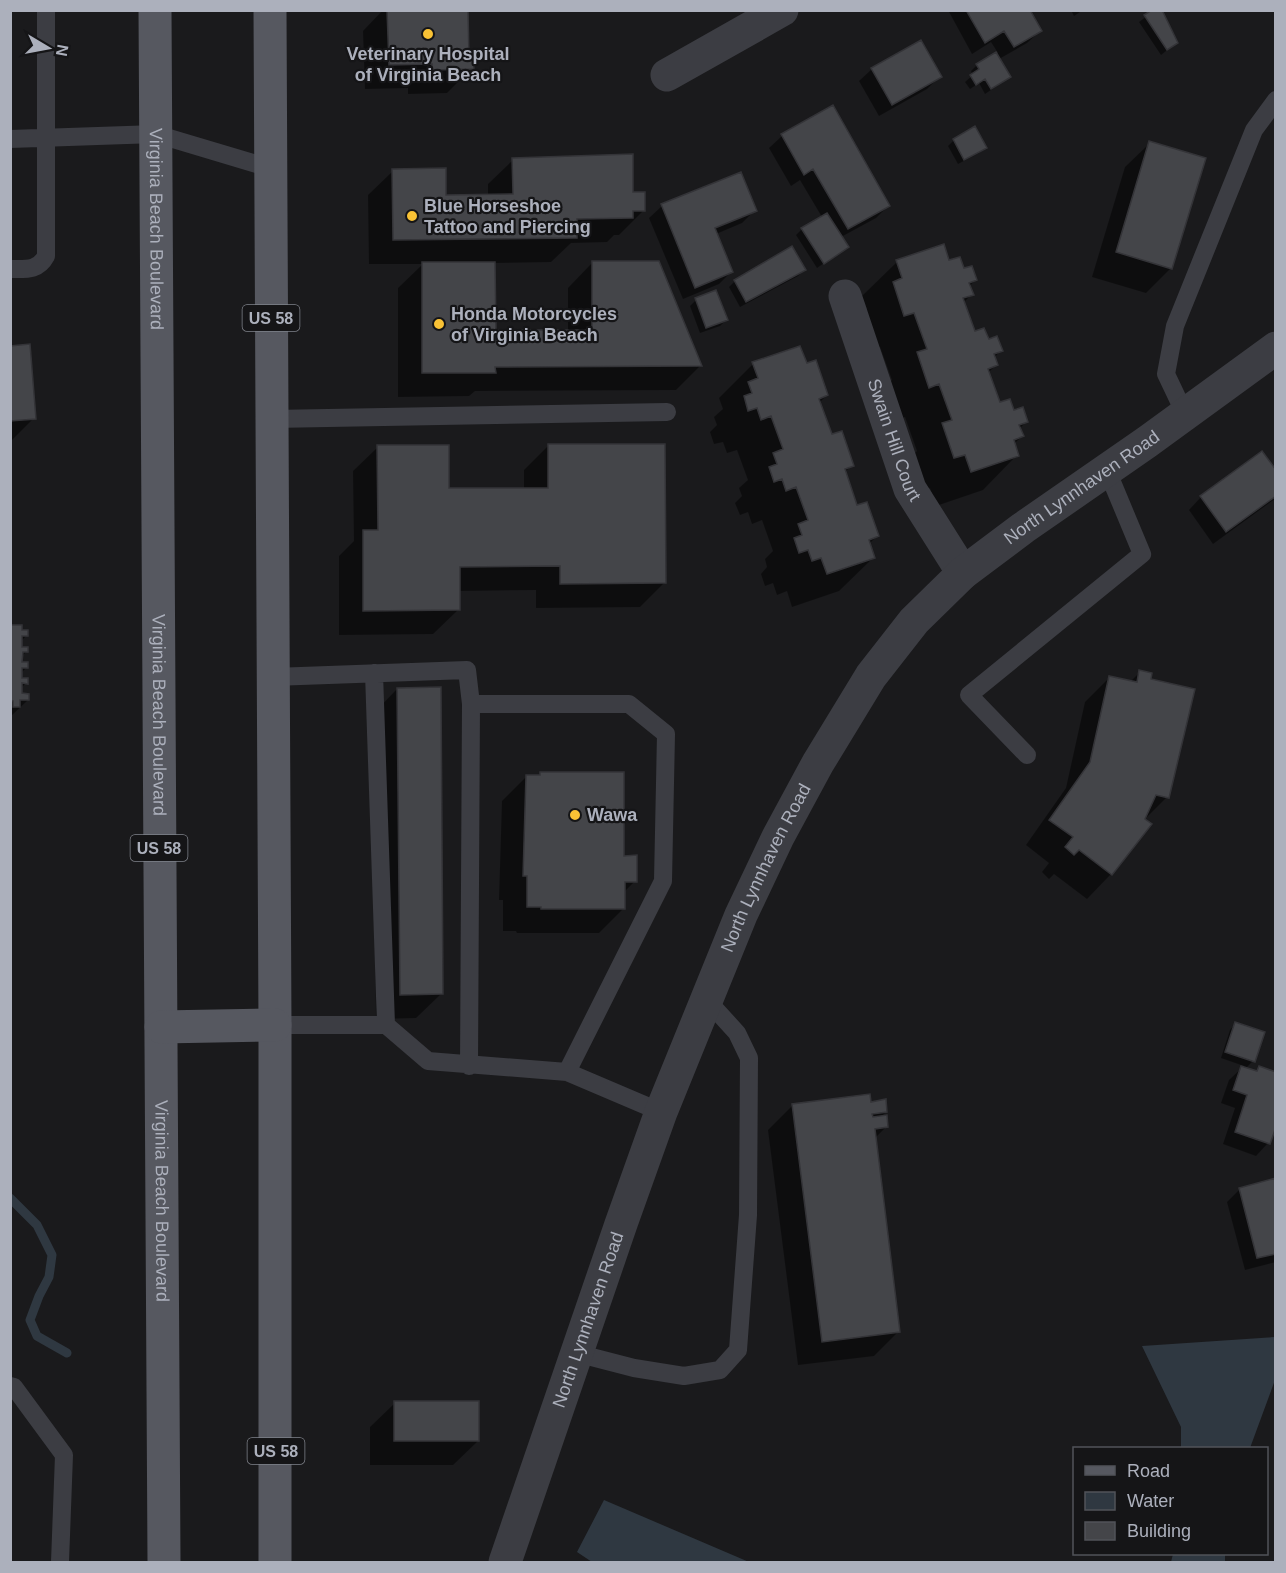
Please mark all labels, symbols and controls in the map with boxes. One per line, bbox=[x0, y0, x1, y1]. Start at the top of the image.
north arrow bbox=[18, 18, 78, 78]
marker: Veterinary Hospital of Virginia Beach bbox=[421, 27, 435, 41]
text: N bbox=[53, 43, 72, 58]
place label: Veterinary Hospital of Virginia Beach bbox=[346, 44, 510, 85]
street label: Virginia Beach Boulevard bbox=[146, 128, 167, 330]
place label: Blue Horseshoe Tattoo and Piercing bbox=[424, 196, 591, 237]
marker: Blue Horseshoe Tattoo and Piercing bbox=[405, 209, 419, 223]
place label: Honda Motorcycles of Virginia Beach bbox=[451, 304, 617, 345]
road number: US 58 bbox=[242, 305, 300, 331]
marker: Honda Motorcycles of Virginia Beach bbox=[432, 317, 446, 331]
street label: Swain Hill Court bbox=[864, 376, 925, 505]
street label: North Lynnhaven Road bbox=[1000, 426, 1163, 549]
street label: Virginia Beach Boulevard bbox=[149, 614, 170, 816]
street label: North Lynnhaven Road bbox=[717, 780, 815, 955]
place label: Wawa bbox=[587, 805, 638, 825]
marker: Wawa bbox=[568, 808, 582, 822]
road number: US 58 bbox=[130, 835, 188, 861]
street label: Virginia Beach Boulevard bbox=[151, 1100, 172, 1302]
street label: North Lynnhaven Road bbox=[549, 1229, 628, 1410]
road number: US 58 bbox=[248, 1438, 304, 1464]
legend bbox=[1073, 1447, 1268, 1555]
text: Road bbox=[1127, 1461, 1170, 1481]
text: Water bbox=[1127, 1491, 1174, 1511]
text: Building bbox=[1127, 1521, 1191, 1541]

